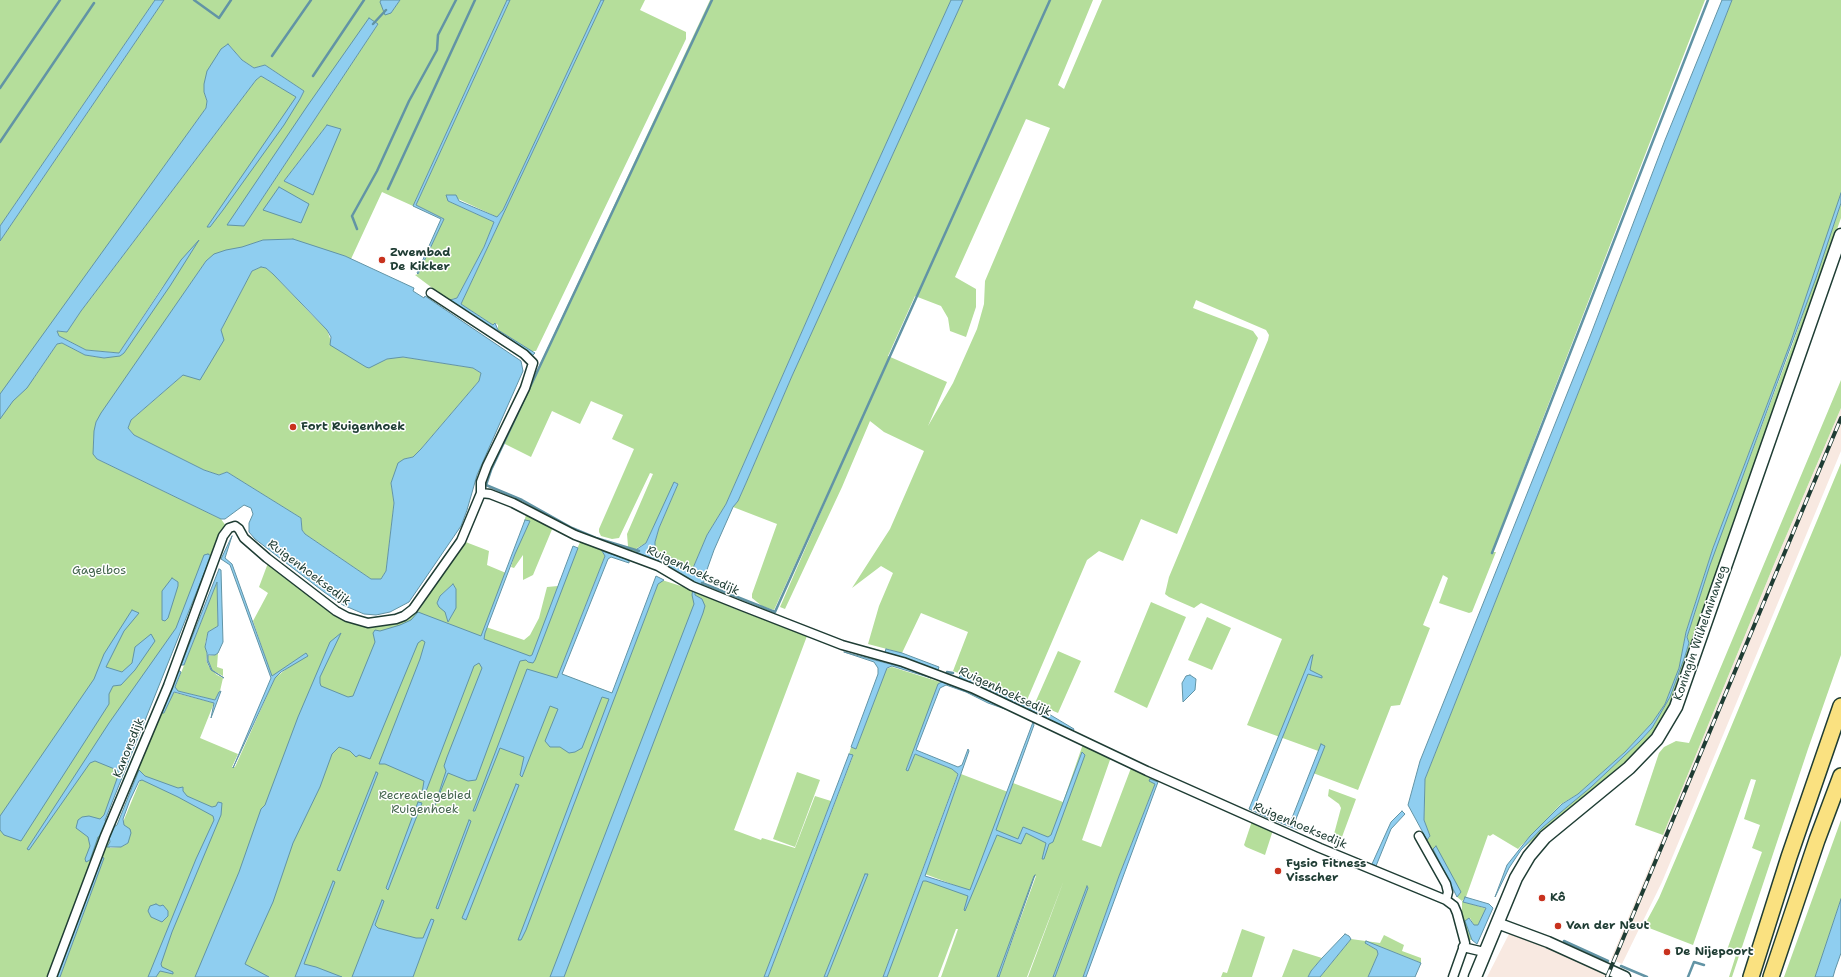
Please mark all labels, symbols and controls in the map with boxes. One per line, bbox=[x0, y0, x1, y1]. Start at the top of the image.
place label: Zwembad De Kikker bbox=[390, 246, 451, 274]
marker: Zwembad De Kikker bbox=[377, 255, 387, 265]
place label: Fort Ruigenhoek bbox=[301, 420, 405, 434]
marker: Fort Ruigenhoek bbox=[288, 422, 298, 432]
street label: Ruigenhoeksedijk bbox=[264, 537, 354, 609]
street label: Ruigenhoeksedijk bbox=[644, 543, 742, 599]
street label: Koningin Wilhelminaweg bbox=[1671, 563, 1731, 703]
park label: Gagelbos bbox=[72, 564, 126, 578]
street label: Ruigenhoeksedijk bbox=[956, 664, 1054, 720]
street label: Kanonsdijk bbox=[110, 716, 148, 780]
park label: Recreatiegebied Ruigenhoek bbox=[379, 789, 471, 817]
street label: Ruigenhoeksedijk bbox=[1251, 800, 1349, 852]
place label: Fysio Fitness Visscher bbox=[1286, 857, 1366, 885]
marker: Fysio Fitness Visscher bbox=[1273, 866, 1283, 876]
place label: Kô bbox=[1550, 891, 1566, 905]
marker: Kô bbox=[1537, 893, 1547, 903]
place label: Van der Neut bbox=[1566, 919, 1649, 933]
marker: Van der Neut bbox=[1553, 921, 1563, 931]
place label: De Nijepoort bbox=[1675, 945, 1754, 959]
marker: De Nijepoort bbox=[1662, 947, 1672, 957]

